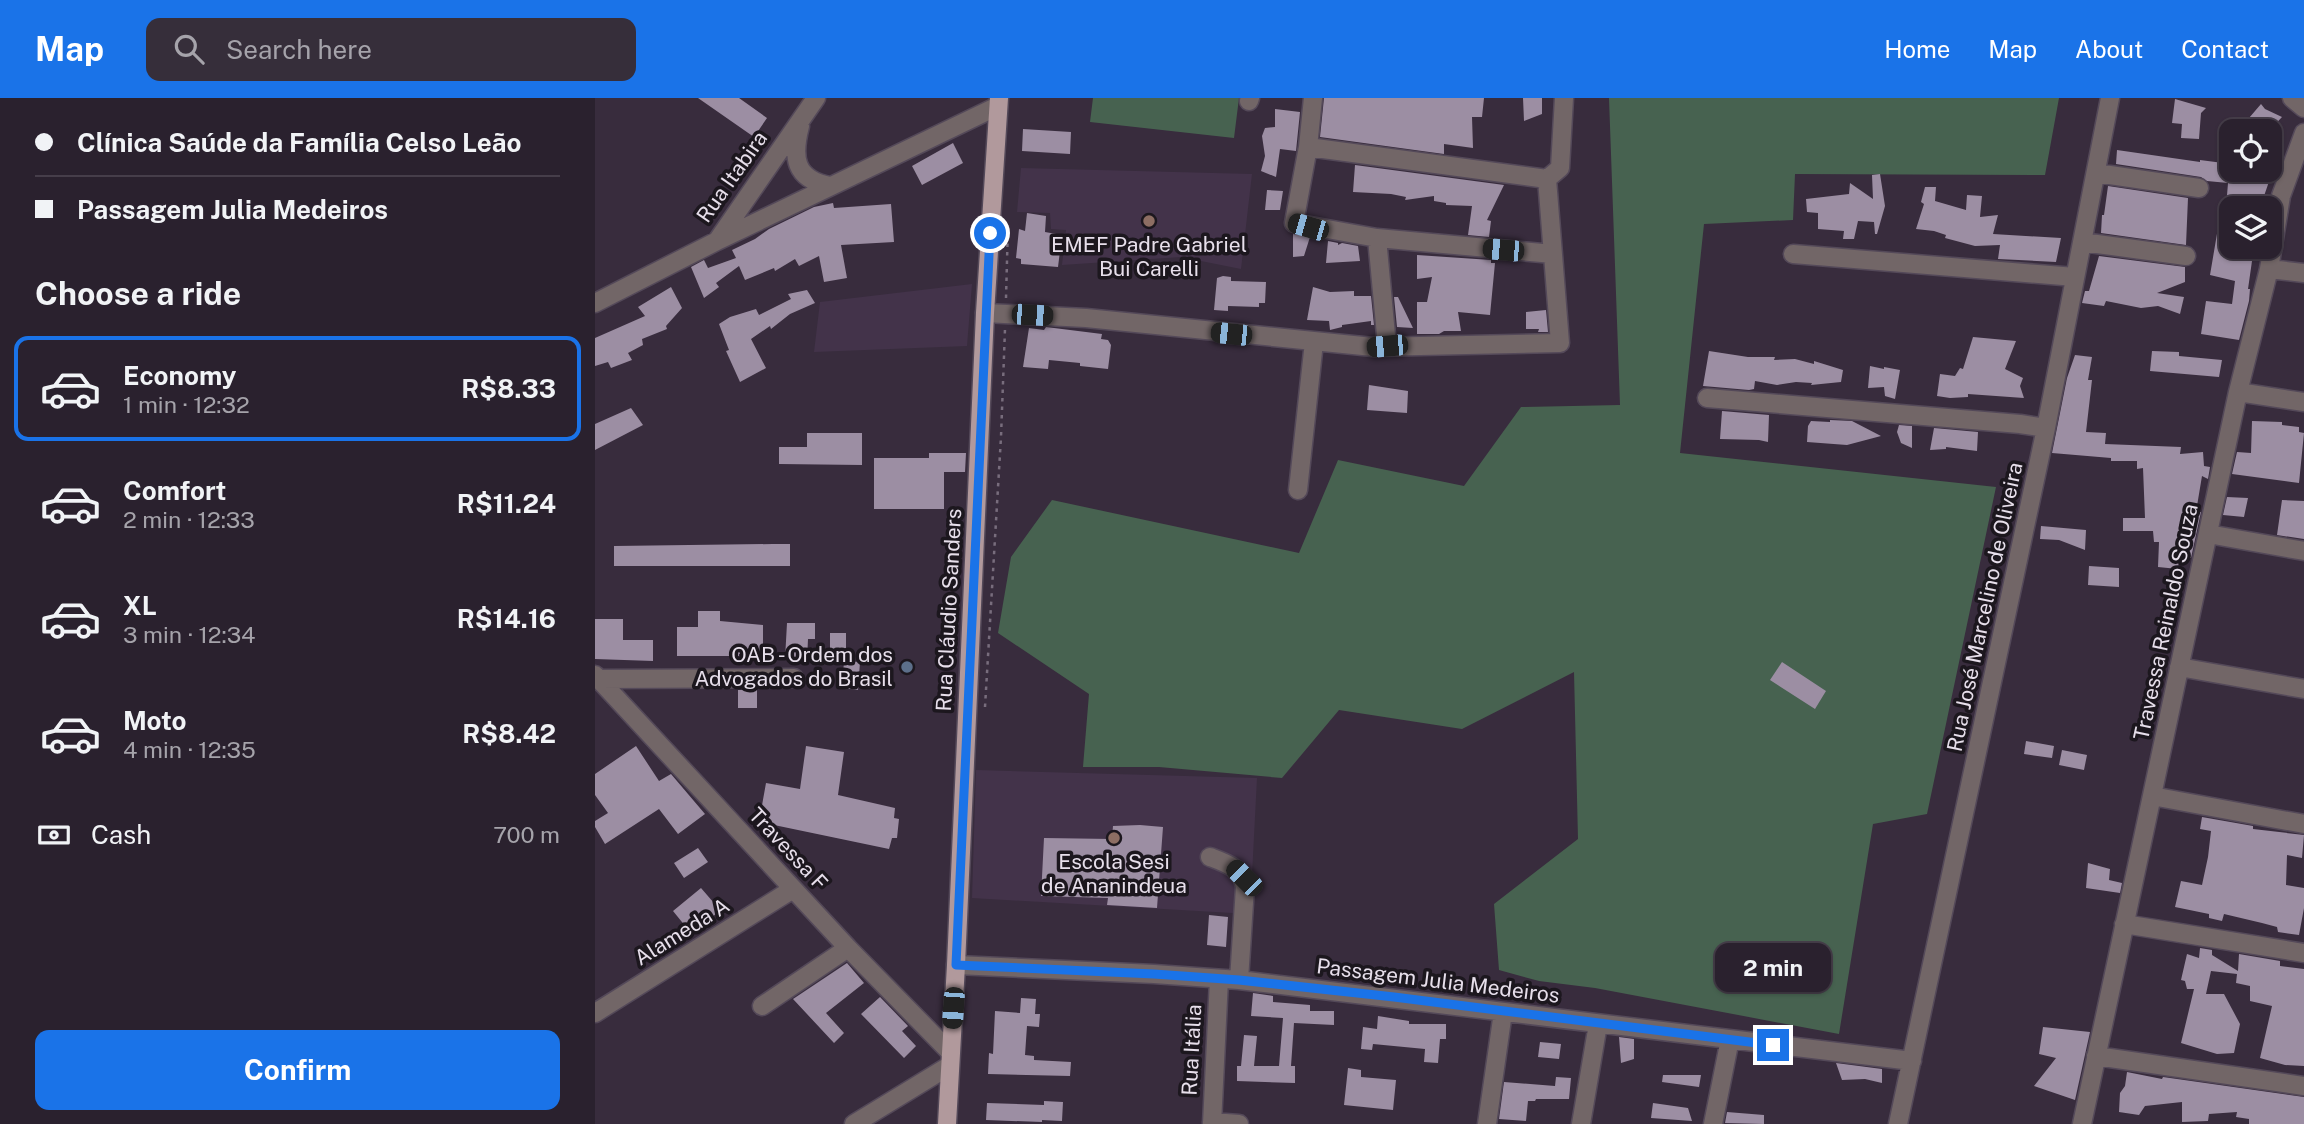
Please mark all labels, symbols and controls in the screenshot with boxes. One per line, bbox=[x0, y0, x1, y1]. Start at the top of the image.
search box bbox=[146, 18, 636, 81]
text: Map bbox=[35, 30, 104, 68]
icon: search bbox=[170, 30, 208, 68]
text: Search here bbox=[226, 34, 372, 65]
text: Home bbox=[1884, 35, 1950, 63]
text: Map bbox=[1988, 35, 2037, 63]
text: About bbox=[2075, 35, 2143, 63]
text: Contact bbox=[2181, 35, 2269, 63]
map controls bbox=[2219, 119, 2282, 259]
button: locate bbox=[2219, 119, 2282, 182]
street label: Rua Itabira bbox=[691, 126, 772, 227]
text: Clínica Saúde da Família Celso Leão bbox=[77, 127, 521, 158]
text: Passagem Julia Medeiros bbox=[77, 194, 388, 225]
button: layers bbox=[2219, 196, 2282, 259]
car bbox=[1285, 211, 1332, 243]
marker: EMEF Padre Gabriel Bui Carelli bbox=[1141, 213, 1157, 229]
route start bbox=[974, 217, 1006, 249]
place label: EMEF Padre Gabriel Bui Carelli bbox=[1051, 232, 1247, 281]
car bbox=[1482, 238, 1525, 262]
text: Choose a ride bbox=[35, 275, 241, 312]
car bbox=[1011, 303, 1054, 327]
car bbox=[1210, 321, 1253, 347]
car bbox=[1366, 334, 1409, 358]
icon: car bbox=[39, 357, 102, 420]
text: Economy bbox=[123, 360, 236, 391]
text: R$8.33 bbox=[461, 373, 556, 404]
text: 1 min · 12:32 bbox=[123, 391, 250, 418]
street label: Rua José Marcelino de Oliveira bbox=[1942, 460, 2027, 754]
icon: car bbox=[39, 472, 102, 535]
text: Comfort bbox=[123, 475, 226, 506]
text: R$11.24 bbox=[457, 488, 556, 519]
street label: Travessa Reinaldo Souza bbox=[2128, 501, 2203, 742]
text: 2 min · 12:33 bbox=[123, 506, 255, 533]
street label: Rua Cláudio Sanders bbox=[931, 508, 966, 712]
icon: car bbox=[39, 587, 102, 650]
text: XL bbox=[123, 590, 157, 621]
text: R$14.16 bbox=[457, 603, 556, 634]
text: 3 min · 12:34 bbox=[123, 621, 256, 648]
place label: OAB - Ordem dos Advogados do Brasil bbox=[694, 642, 893, 691]
marker: OAB - Ordem dos Advogados do Brasil bbox=[899, 659, 915, 675]
icon: car bbox=[39, 702, 102, 765]
text: Moto bbox=[123, 705, 186, 736]
text: R$8.42 bbox=[462, 718, 556, 749]
text: 4 min · 12:35 bbox=[123, 736, 256, 763]
street label: Travessa F bbox=[744, 802, 833, 895]
icon: cash bbox=[35, 816, 73, 854]
text: Cash bbox=[91, 819, 151, 850]
text: 700 m bbox=[493, 821, 560, 848]
marker: Escola Sesi de Ananindeua bbox=[1106, 830, 1122, 846]
place label: Escola Sesi de Ananindeua bbox=[1041, 849, 1187, 898]
car bbox=[1222, 856, 1267, 900]
street label: Alameda A bbox=[630, 893, 734, 971]
callout: 2 min bbox=[1715, 944, 1831, 992]
street label: Passagem Julia Medeiros bbox=[1315, 953, 1561, 1008]
text: 2 min bbox=[1743, 954, 1803, 981]
car bbox=[942, 986, 965, 1030]
street label: Rua Itália bbox=[1177, 1004, 1206, 1096]
route end bbox=[1757, 1029, 1789, 1061]
button: Confirm bbox=[35, 1030, 560, 1110]

